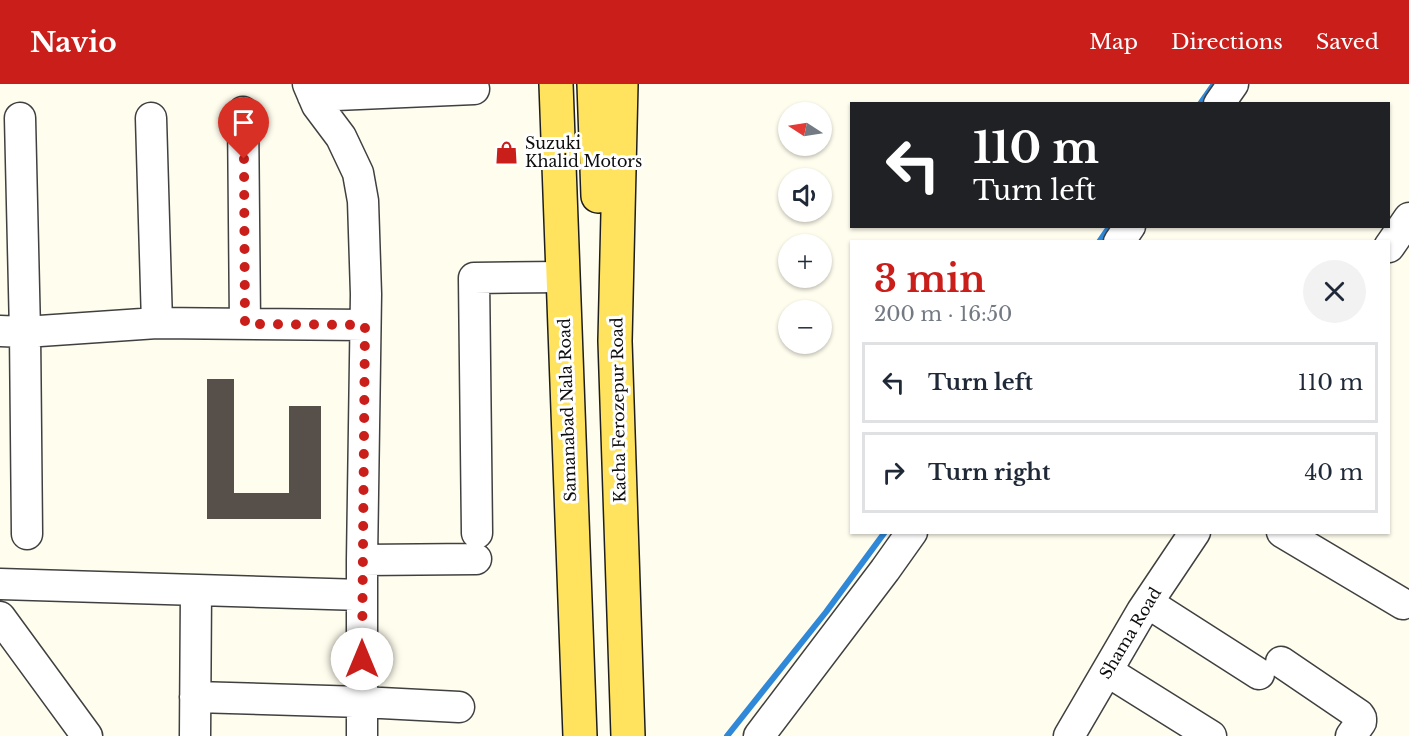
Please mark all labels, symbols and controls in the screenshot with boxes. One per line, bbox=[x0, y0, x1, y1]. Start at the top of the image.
text: Navio bbox=[30, 25, 117, 60]
text: Map bbox=[1089, 29, 1138, 55]
text: Directions bbox=[1171, 29, 1283, 55]
text: Saved bbox=[1316, 29, 1379, 55]
pin bbox=[218, 97, 269, 159]
north arrow bbox=[778, 102, 832, 156]
map controls bbox=[778, 102, 832, 354]
icon: arrive bbox=[227, 106, 260, 139]
text: 110 m bbox=[973, 122, 1099, 174]
icon: left bbox=[874, 126, 952, 204]
place label: Suzuki Khalid Motors bbox=[525, 133, 642, 171]
shop icon: Suzuki Khalid Motors bbox=[494, 139, 520, 165]
button: sound bbox=[778, 168, 832, 222]
text: Turn left bbox=[973, 174, 1096, 207]
button: + bbox=[778, 234, 832, 288]
text: 3 min bbox=[874, 257, 986, 302]
button: close bbox=[1303, 260, 1366, 323]
button: − bbox=[778, 300, 832, 354]
text: 200 m · 16:50 bbox=[874, 302, 1012, 326]
street label: Kacha Ferozepur Road bbox=[606, 317, 630, 503]
street label: Samanabad Nala Road bbox=[554, 318, 580, 502]
icon: left bbox=[877, 366, 910, 399]
text: Turn left bbox=[928, 369, 1033, 396]
text: 110 m bbox=[1298, 369, 1363, 396]
icon: right bbox=[877, 456, 910, 489]
text: Turn right bbox=[928, 459, 1050, 486]
text: 40 m bbox=[1305, 459, 1363, 486]
street label: Shama Road bbox=[1095, 583, 1165, 682]
position arrow bbox=[330, 627, 394, 691]

